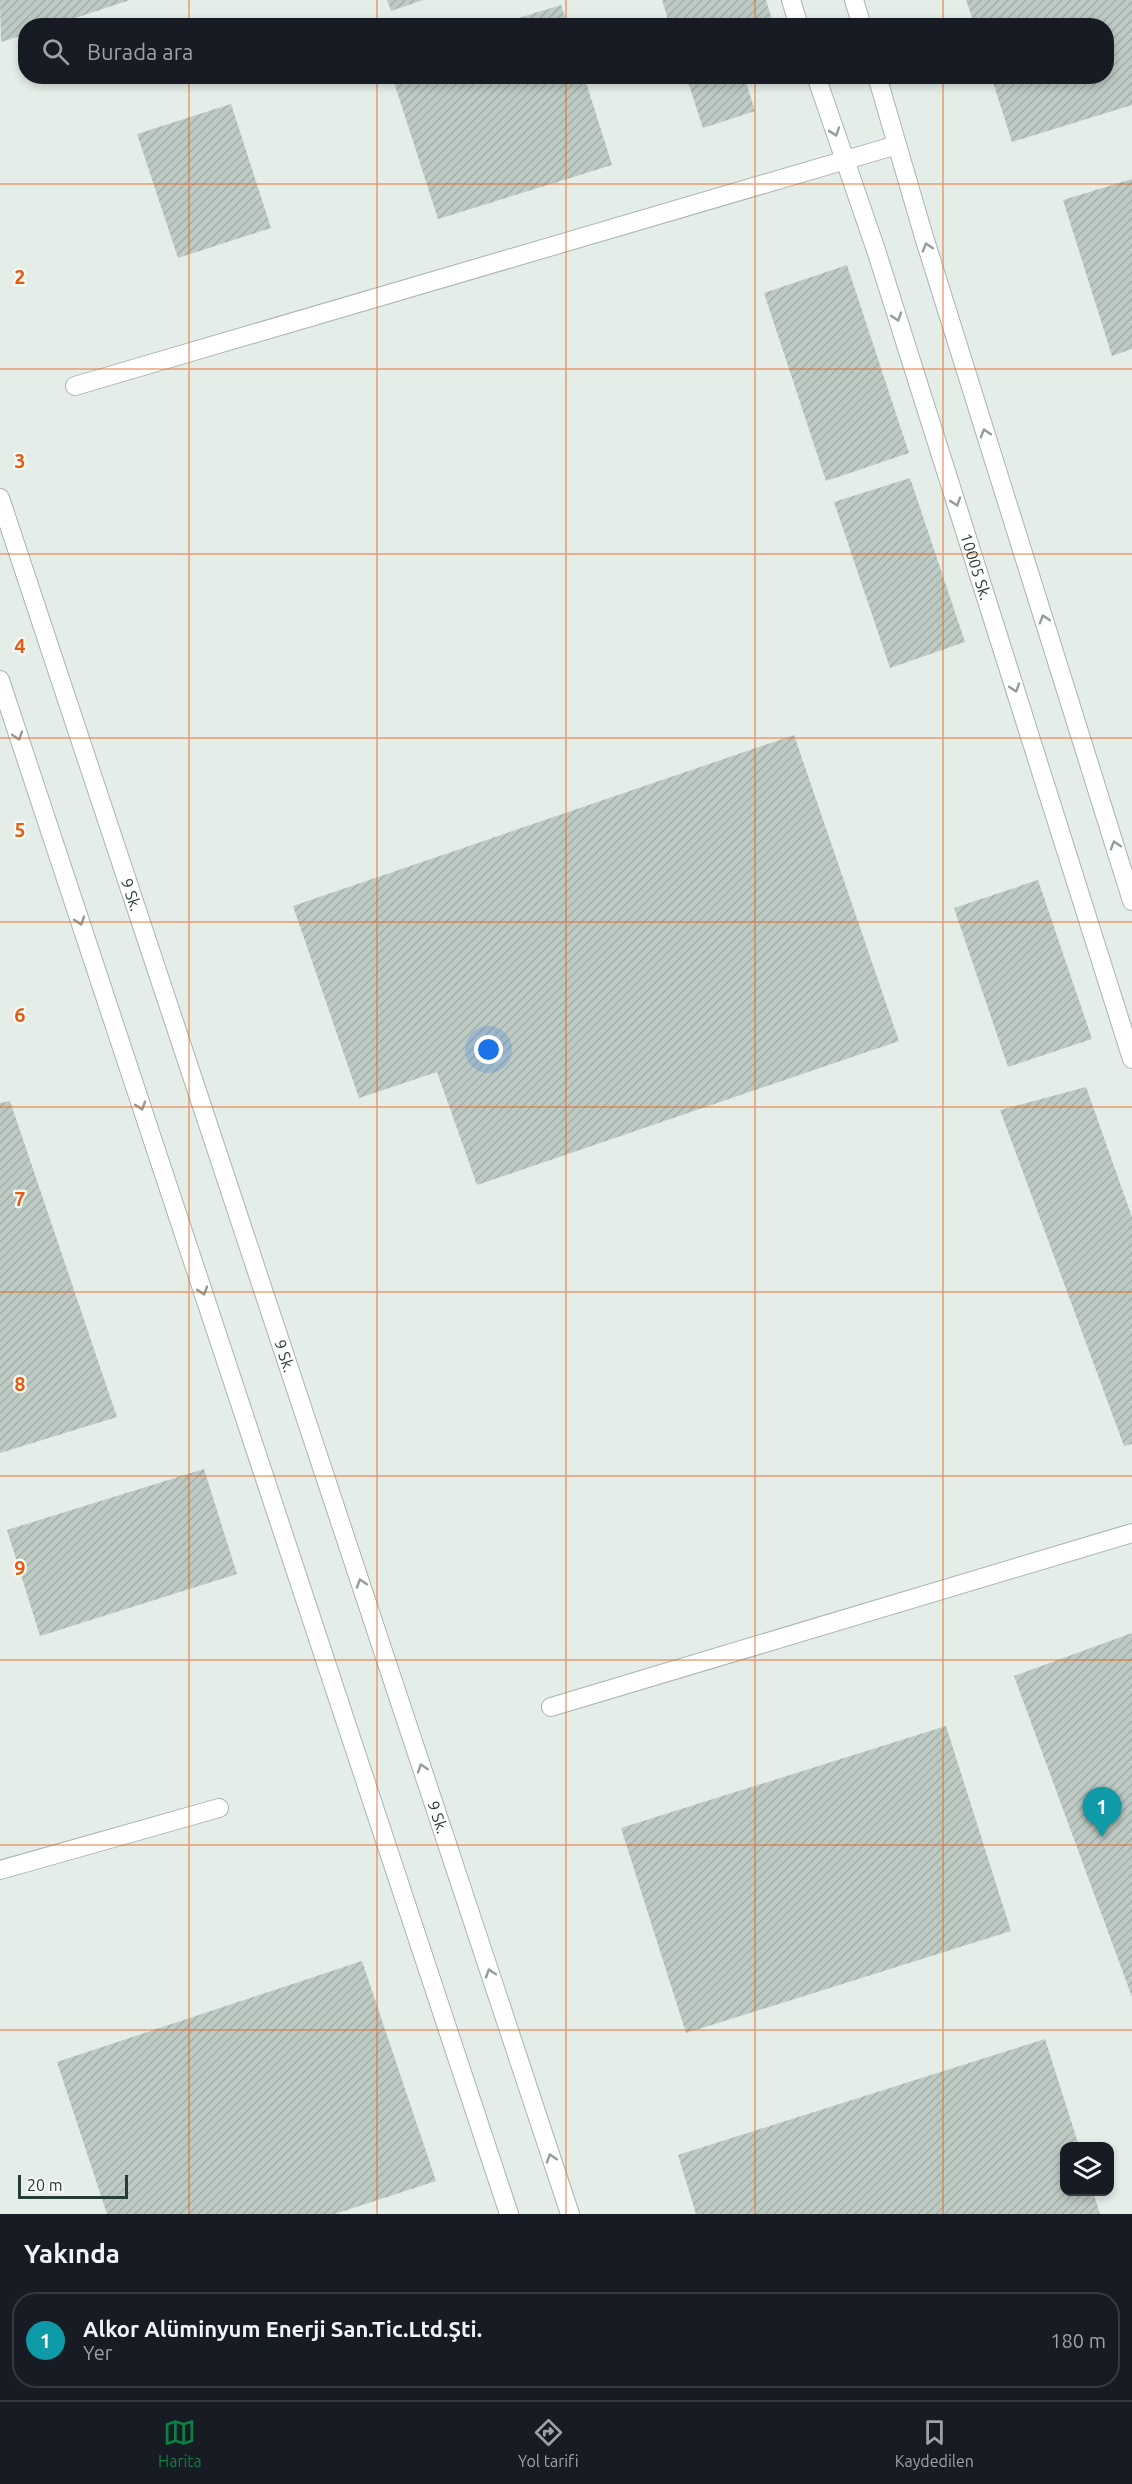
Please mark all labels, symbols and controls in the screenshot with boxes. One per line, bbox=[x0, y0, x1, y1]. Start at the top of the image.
search box bbox=[18, 18, 1114, 84]
icon: search bbox=[39, 35, 72, 68]
text: Burada ara bbox=[87, 39, 193, 64]
one-way arrow bbox=[827, 126, 840, 137]
one-way arrow bbox=[922, 242, 934, 253]
text: 2 bbox=[14, 265, 26, 288]
one-way arrow bbox=[890, 311, 902, 322]
one-way arrow bbox=[980, 428, 993, 439]
text: 3 bbox=[14, 449, 26, 472]
one-way arrow bbox=[949, 496, 961, 507]
street label: 10005 Sk. bbox=[957, 531, 995, 602]
one-way arrow bbox=[1039, 614, 1051, 625]
text: 4 bbox=[14, 634, 26, 657]
one-way arrow bbox=[1007, 682, 1020, 693]
one-way arrow bbox=[11, 730, 24, 741]
text: 5 bbox=[14, 818, 26, 841]
one-way arrow bbox=[1109, 840, 1122, 851]
street label: 9 Sk. bbox=[118, 876, 146, 913]
one-way arrow bbox=[73, 915, 85, 926]
text: 6 bbox=[14, 1003, 26, 1026]
your location bbox=[474, 1035, 503, 1064]
one-way arrow bbox=[134, 1100, 147, 1111]
text: 7 bbox=[14, 1187, 26, 1210]
one-way arrow bbox=[195, 1285, 208, 1296]
street label: 9 Sk. bbox=[271, 1337, 299, 1374]
text: 8 bbox=[14, 1372, 26, 1395]
text: 9 bbox=[14, 1556, 26, 1579]
one-way arrow bbox=[355, 1578, 368, 1589]
one-way arrow bbox=[417, 1763, 429, 1774]
pin: 1 bbox=[1082, 1788, 1122, 1837]
street label: 9 Sk. bbox=[424, 1799, 452, 1836]
one-way arrow bbox=[485, 1968, 497, 1979]
map controls bbox=[1060, 2142, 1114, 2196]
button: layers bbox=[1060, 2142, 1114, 2196]
one-way arrow bbox=[546, 2154, 559, 2164]
scale bar bbox=[18, 2172, 128, 2200]
text: 20 m bbox=[27, 2176, 63, 2194]
text: Yakında bbox=[24, 2239, 120, 2268]
text: Alkor Alüminyum Enerji San.Tic.Ltd.Şti. bbox=[83, 2316, 482, 2341]
text: 1 bbox=[40, 2329, 51, 2352]
text: 180 m bbox=[1050, 2329, 1106, 2352]
text: Yer bbox=[83, 2341, 112, 2364]
tab: Harita bbox=[158, 2416, 202, 2470]
tab: Yol tarifi bbox=[518, 2416, 579, 2470]
tab: Kaydedilen bbox=[895, 2416, 974, 2470]

